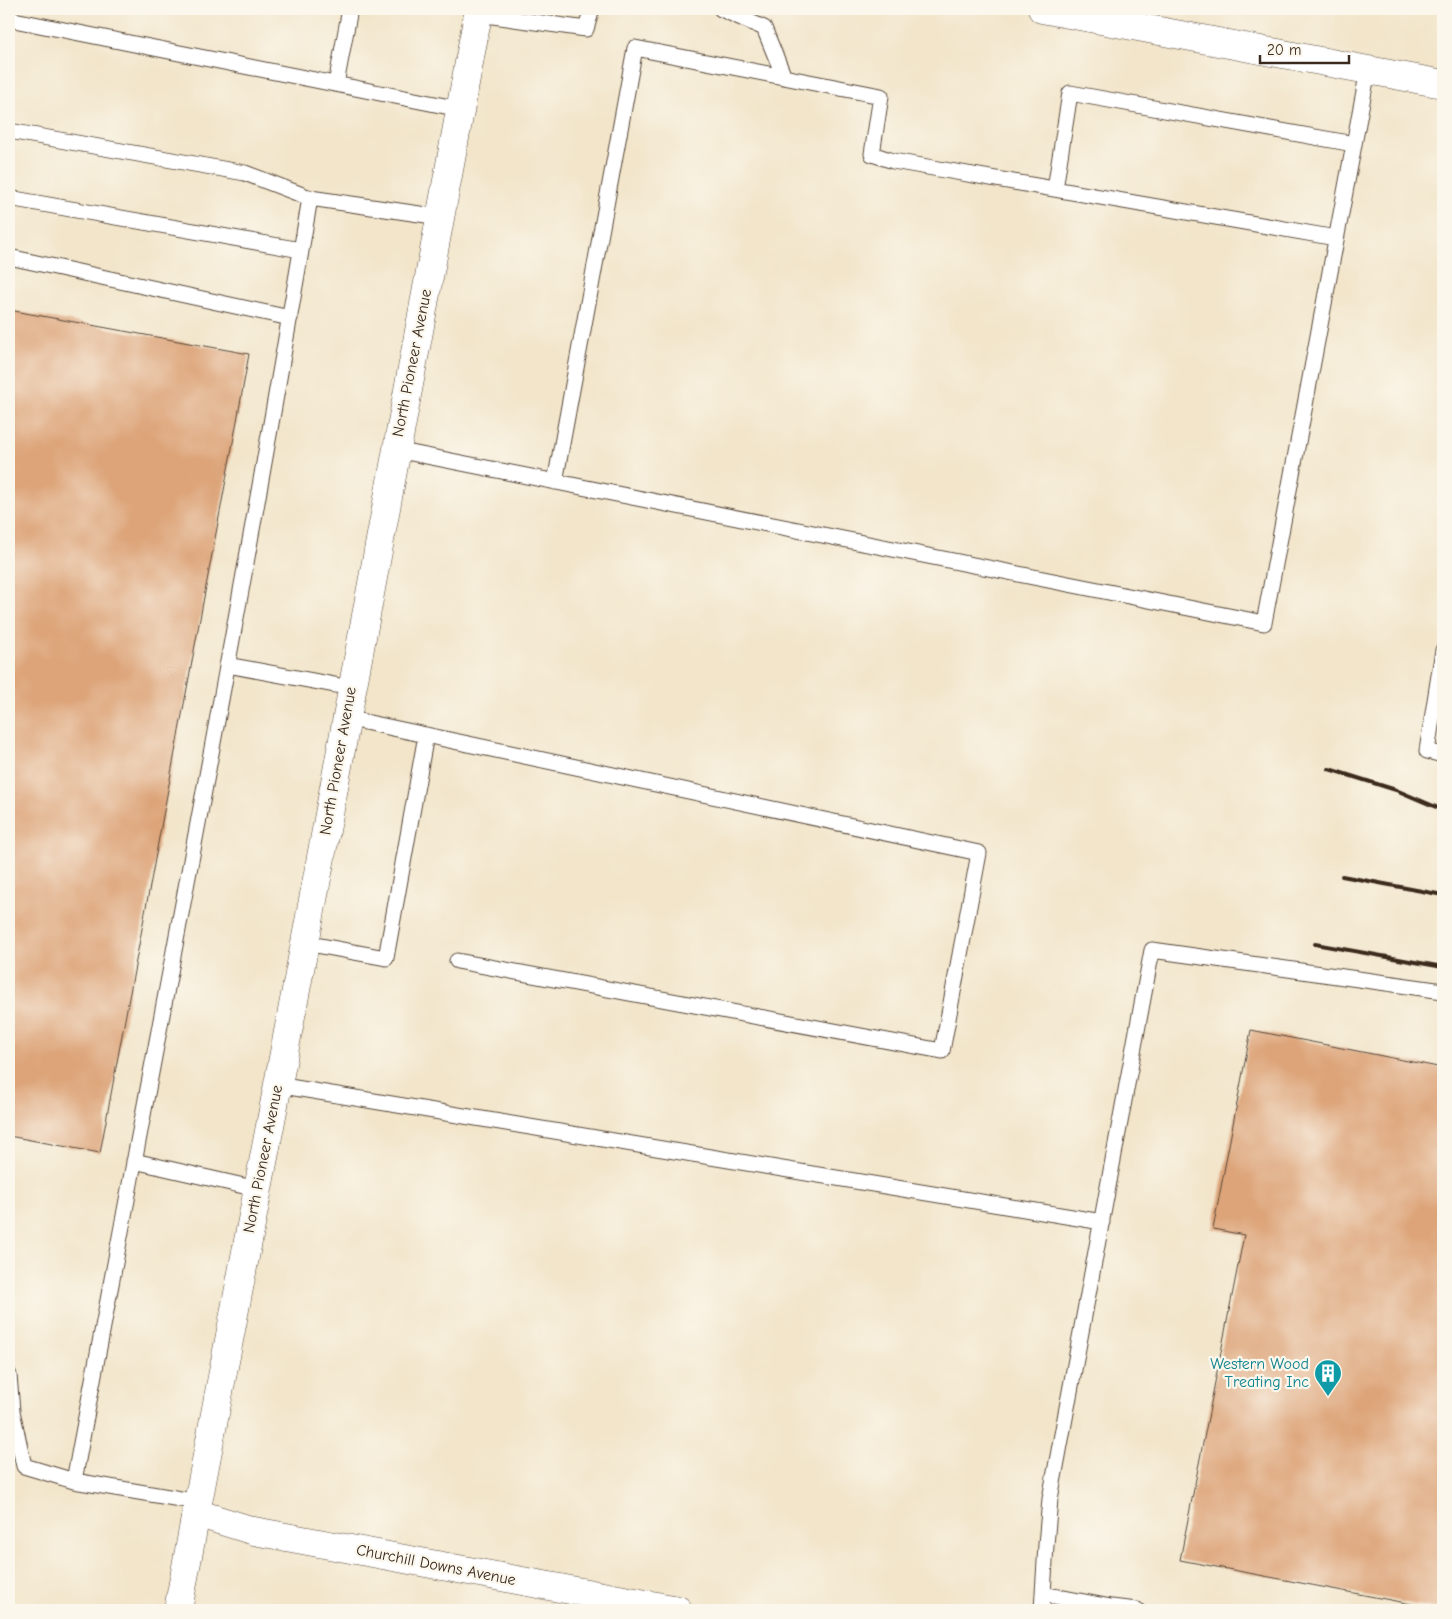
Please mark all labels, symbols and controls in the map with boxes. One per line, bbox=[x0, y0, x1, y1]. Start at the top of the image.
scale bar bbox=[1260, 32, 1348, 64]
text: 20 m bbox=[1267, 41, 1301, 59]
street label: North Pioneer Avenue bbox=[389, 288, 435, 438]
street label: North Pioneer Avenue bbox=[316, 685, 360, 837]
street label: North Pioneer Avenue bbox=[240, 1084, 286, 1234]
place label: Western Wood Treating Inc bbox=[1210, 1355, 1309, 1391]
building icon: Western Wood Treating Inc bbox=[1313, 1358, 1343, 1397]
street label: Churchill Downs Avenue bbox=[355, 1541, 517, 1589]

